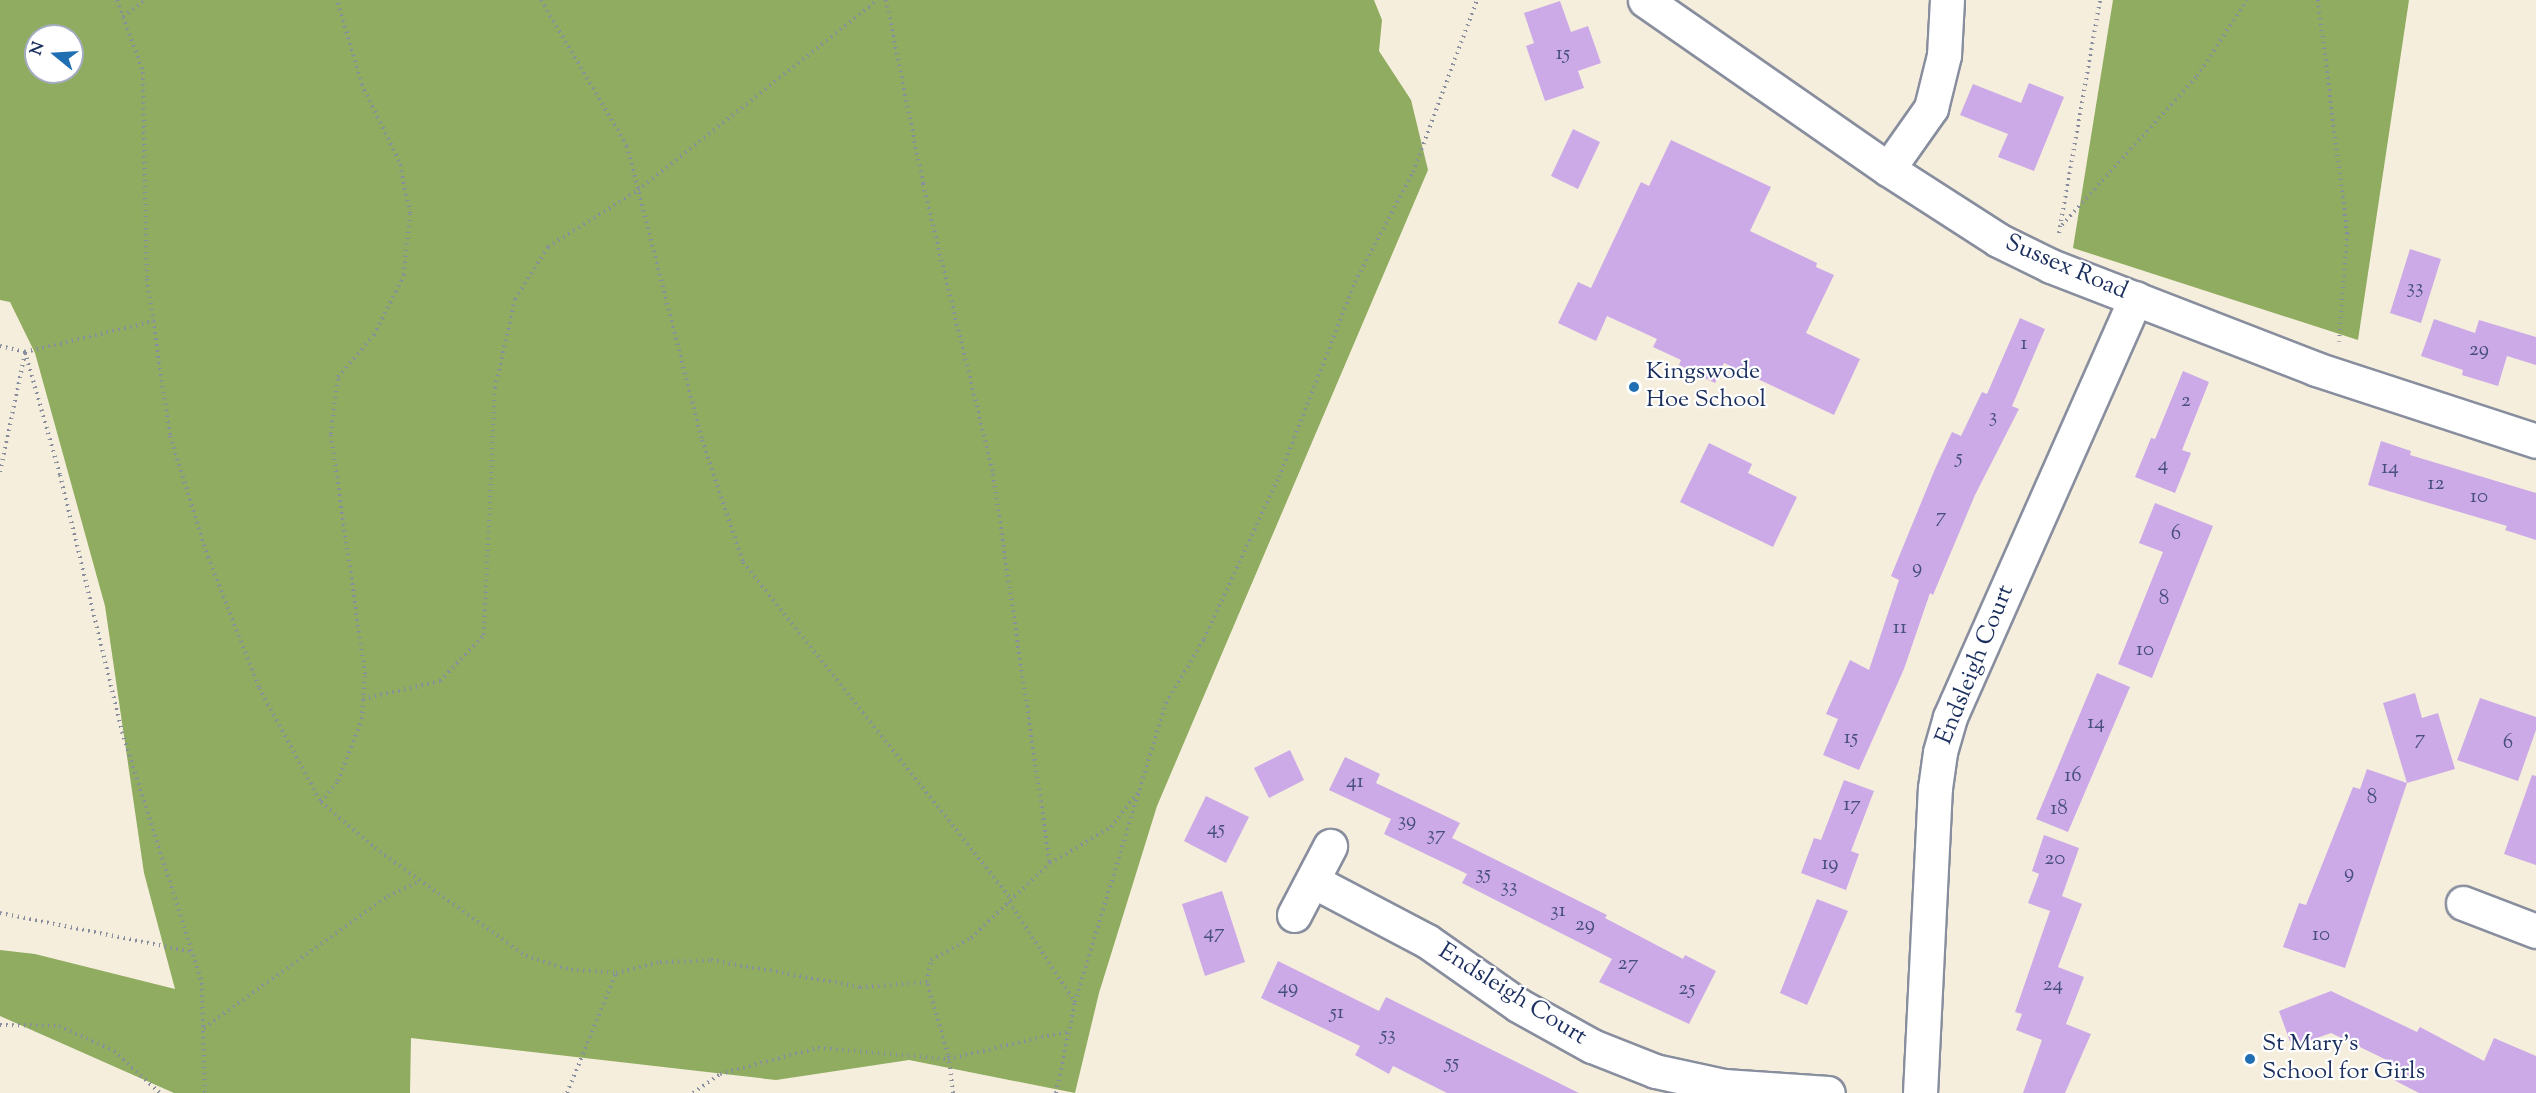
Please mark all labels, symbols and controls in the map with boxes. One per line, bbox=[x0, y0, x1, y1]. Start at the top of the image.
north arrow bbox=[24, 24, 84, 84]
text: N bbox=[25, 39, 51, 59]
house number: 15 bbox=[1556, 41, 1570, 67]
street label: Sussex Road bbox=[2000, 229, 2132, 307]
house number: 33 bbox=[2407, 275, 2423, 301]
house number: 1 bbox=[2020, 331, 2028, 357]
house number: 29 bbox=[2469, 337, 2489, 363]
place label: Kingswode Hoe School bbox=[1646, 359, 1766, 415]
marker: Kingswode Hoe School bbox=[1627, 380, 1641, 394]
house number: 2 bbox=[2181, 388, 2191, 414]
house number: 3 bbox=[1989, 404, 1997, 430]
house number: 5 bbox=[1955, 445, 1963, 471]
house number: 4 bbox=[2158, 452, 2168, 478]
house number: 14 bbox=[2381, 455, 2399, 481]
house number: 12 bbox=[2428, 471, 2444, 497]
house number: 10 bbox=[2470, 484, 2488, 510]
house number: 7 bbox=[1936, 504, 1946, 530]
house number: 6 bbox=[2171, 521, 2181, 547]
house number: 9 bbox=[1912, 555, 1922, 581]
street label: Endsleigh Court bbox=[1931, 581, 2021, 749]
house number: 8 bbox=[2159, 586, 2169, 612]
house number: 11 bbox=[1893, 615, 1907, 641]
house number: 10 bbox=[2136, 637, 2154, 663]
house number: 14 bbox=[2087, 710, 2105, 736]
house number: 15 bbox=[1844, 725, 1858, 751]
house number: 7 bbox=[2415, 726, 2425, 752]
house number: 6 bbox=[2503, 730, 2513, 756]
house number: 16 bbox=[2064, 763, 2082, 789]
house number: 41 bbox=[1346, 769, 1364, 795]
house number: 8 bbox=[2367, 785, 2377, 811]
house number: 17 bbox=[1843, 792, 1861, 818]
house number: 18 bbox=[2050, 796, 2068, 822]
house number: 39 bbox=[1398, 808, 1416, 834]
house number: 45 bbox=[1207, 816, 1225, 842]
house number: 37 bbox=[1426, 822, 1446, 848]
house number: 20 bbox=[2045, 846, 2065, 872]
house number: 19 bbox=[1821, 851, 1839, 877]
house number: 9 bbox=[2344, 860, 2354, 886]
house number: 35 bbox=[1475, 861, 1491, 887]
house number: 33 bbox=[1501, 874, 1517, 900]
house number: 31 bbox=[1550, 898, 1566, 924]
house number: 29 bbox=[1575, 912, 1595, 938]
house number: 47 bbox=[1203, 920, 1225, 946]
house number: 10 bbox=[2312, 922, 2330, 948]
street label: Endsleigh Court bbox=[1432, 938, 1592, 1052]
house number: 27 bbox=[1618, 951, 1638, 977]
house number: 24 bbox=[2043, 972, 2063, 998]
house number: 49 bbox=[1278, 975, 1298, 1001]
house number: 25 bbox=[1678, 976, 1696, 1002]
house number: 51 bbox=[1330, 1000, 1344, 1026]
house number: 53 bbox=[1380, 1022, 1396, 1048]
place label: St Mary's School for Girls bbox=[2262, 1031, 2425, 1087]
house number: 55 bbox=[1445, 1050, 1459, 1076]
marker: St Mary's School for Girls bbox=[2243, 1052, 2257, 1066]

